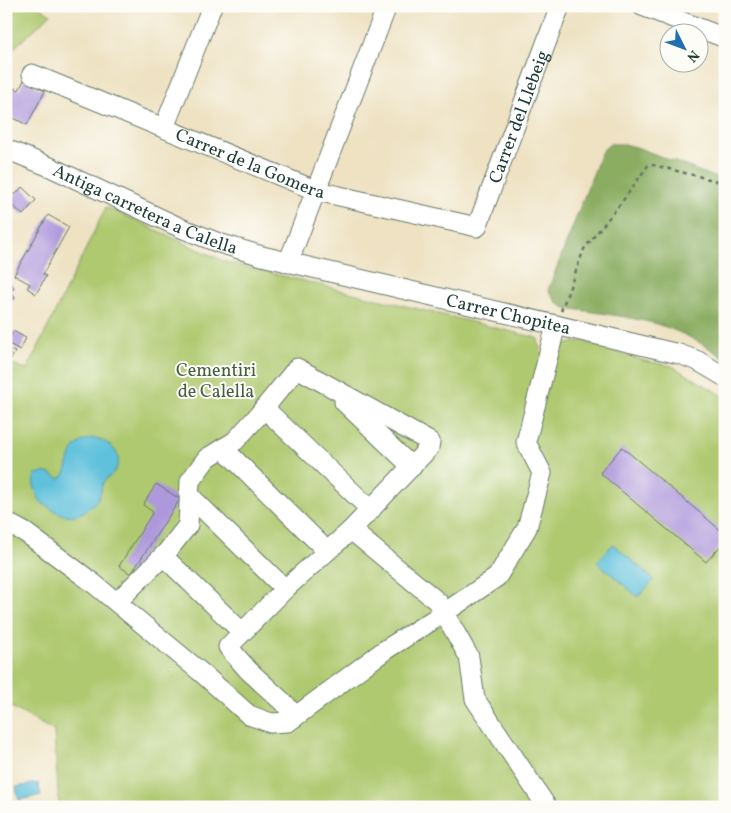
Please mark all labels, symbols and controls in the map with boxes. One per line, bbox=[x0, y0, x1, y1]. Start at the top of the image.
north arrow bbox=[658, 22, 708, 72]
text: N bbox=[682, 46, 703, 66]
street label: Carrer del Llebeig bbox=[483, 47, 556, 187]
street label: Carrer de la Gomera bbox=[171, 123, 327, 206]
street label: Antiga carretera a Calella bbox=[48, 159, 240, 262]
street label: Carrer Chopitea bbox=[443, 289, 573, 342]
park label: Cementiri de Calella bbox=[176, 359, 256, 405]

